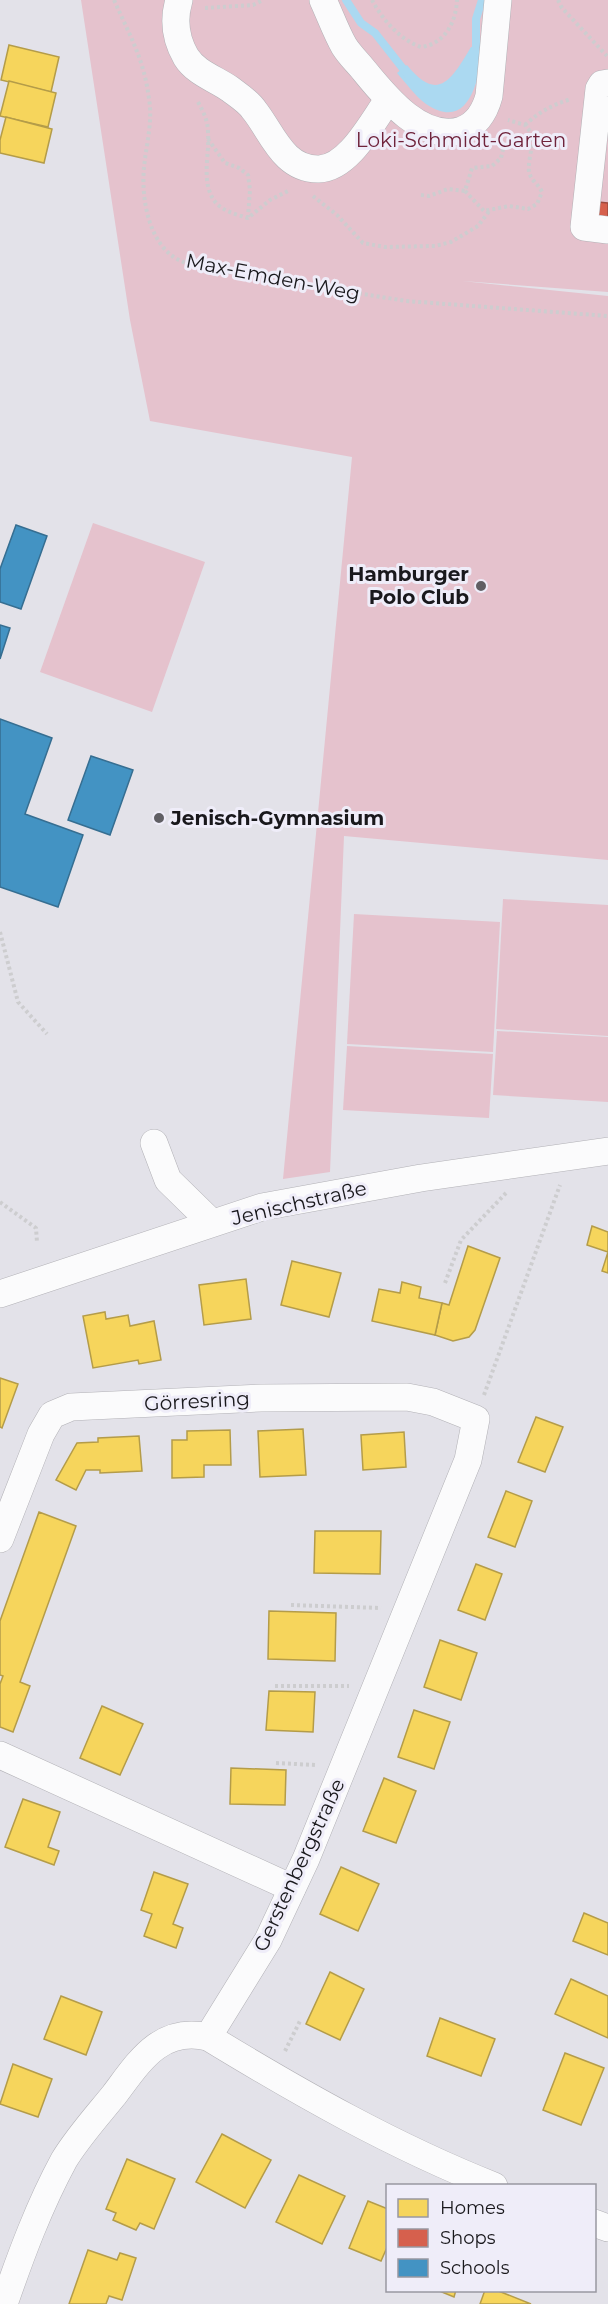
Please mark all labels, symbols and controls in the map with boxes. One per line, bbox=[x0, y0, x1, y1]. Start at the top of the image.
park label: Loki-Schmidt-Garten bbox=[356, 128, 566, 152]
street label: Max-Emden-Weg bbox=[184, 248, 362, 306]
place label: Hamburger Polo Club bbox=[348, 562, 469, 609]
marker: Hamburger Polo Club bbox=[474, 579, 488, 593]
place label: Jenisch-Gymnasium bbox=[170, 806, 384, 830]
marker: Jenisch-Gymnasium bbox=[152, 811, 166, 825]
street label: Jenischstraße bbox=[228, 1176, 369, 1230]
street label: Görresring bbox=[143, 1386, 251, 1416]
street label: Gerstenbergstraße bbox=[248, 1775, 350, 1955]
legend bbox=[386, 2184, 596, 2292]
text: Homes bbox=[440, 2197, 505, 2219]
text: Shops bbox=[440, 2227, 496, 2249]
text: Schools bbox=[440, 2257, 510, 2279]

